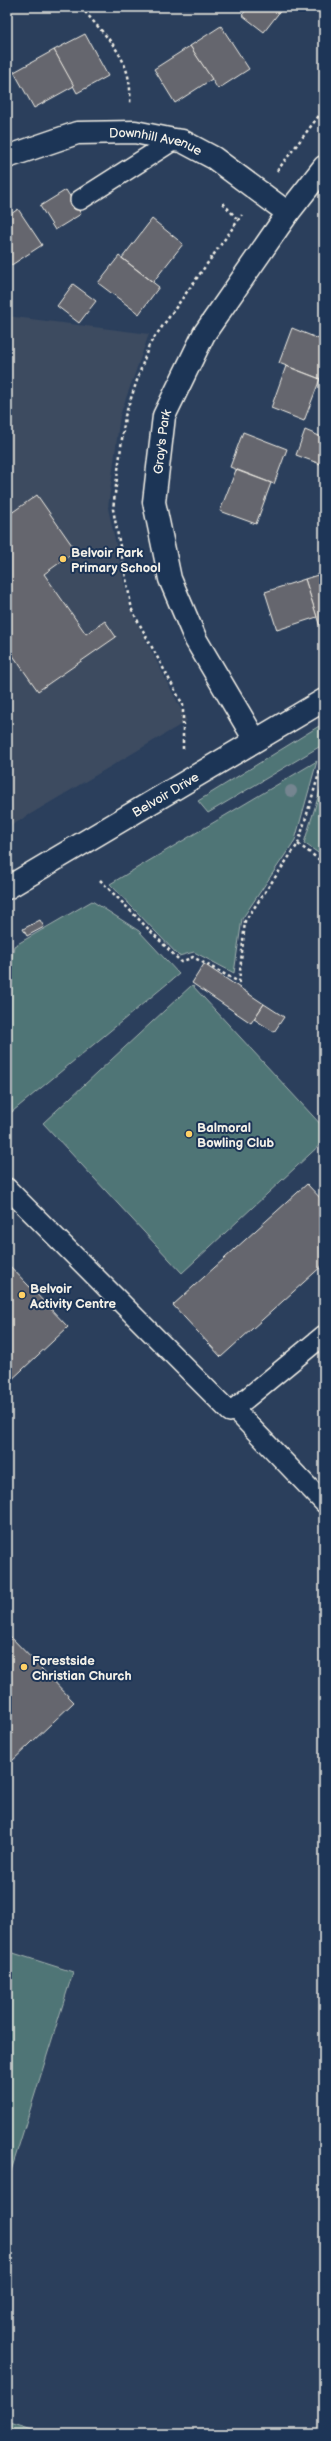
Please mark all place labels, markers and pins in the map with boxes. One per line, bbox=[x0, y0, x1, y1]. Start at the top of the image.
place label: Belvoir Park Primary School bbox=[71, 545, 161, 576]
marker: Belvoir Park Primary School bbox=[58, 554, 68, 564]
place label: Balmoral Bowling Club bbox=[197, 1120, 274, 1151]
marker: Balmoral Bowling Club bbox=[184, 1129, 194, 1139]
place label: Belvoir Activity Centre bbox=[29, 1281, 117, 1312]
marker: Belvoir Activity Centre bbox=[17, 1290, 27, 1300]
place label: Forestside Christian Church bbox=[32, 1653, 132, 1684]
marker: Forestside Christian Church bbox=[19, 1662, 29, 1672]

